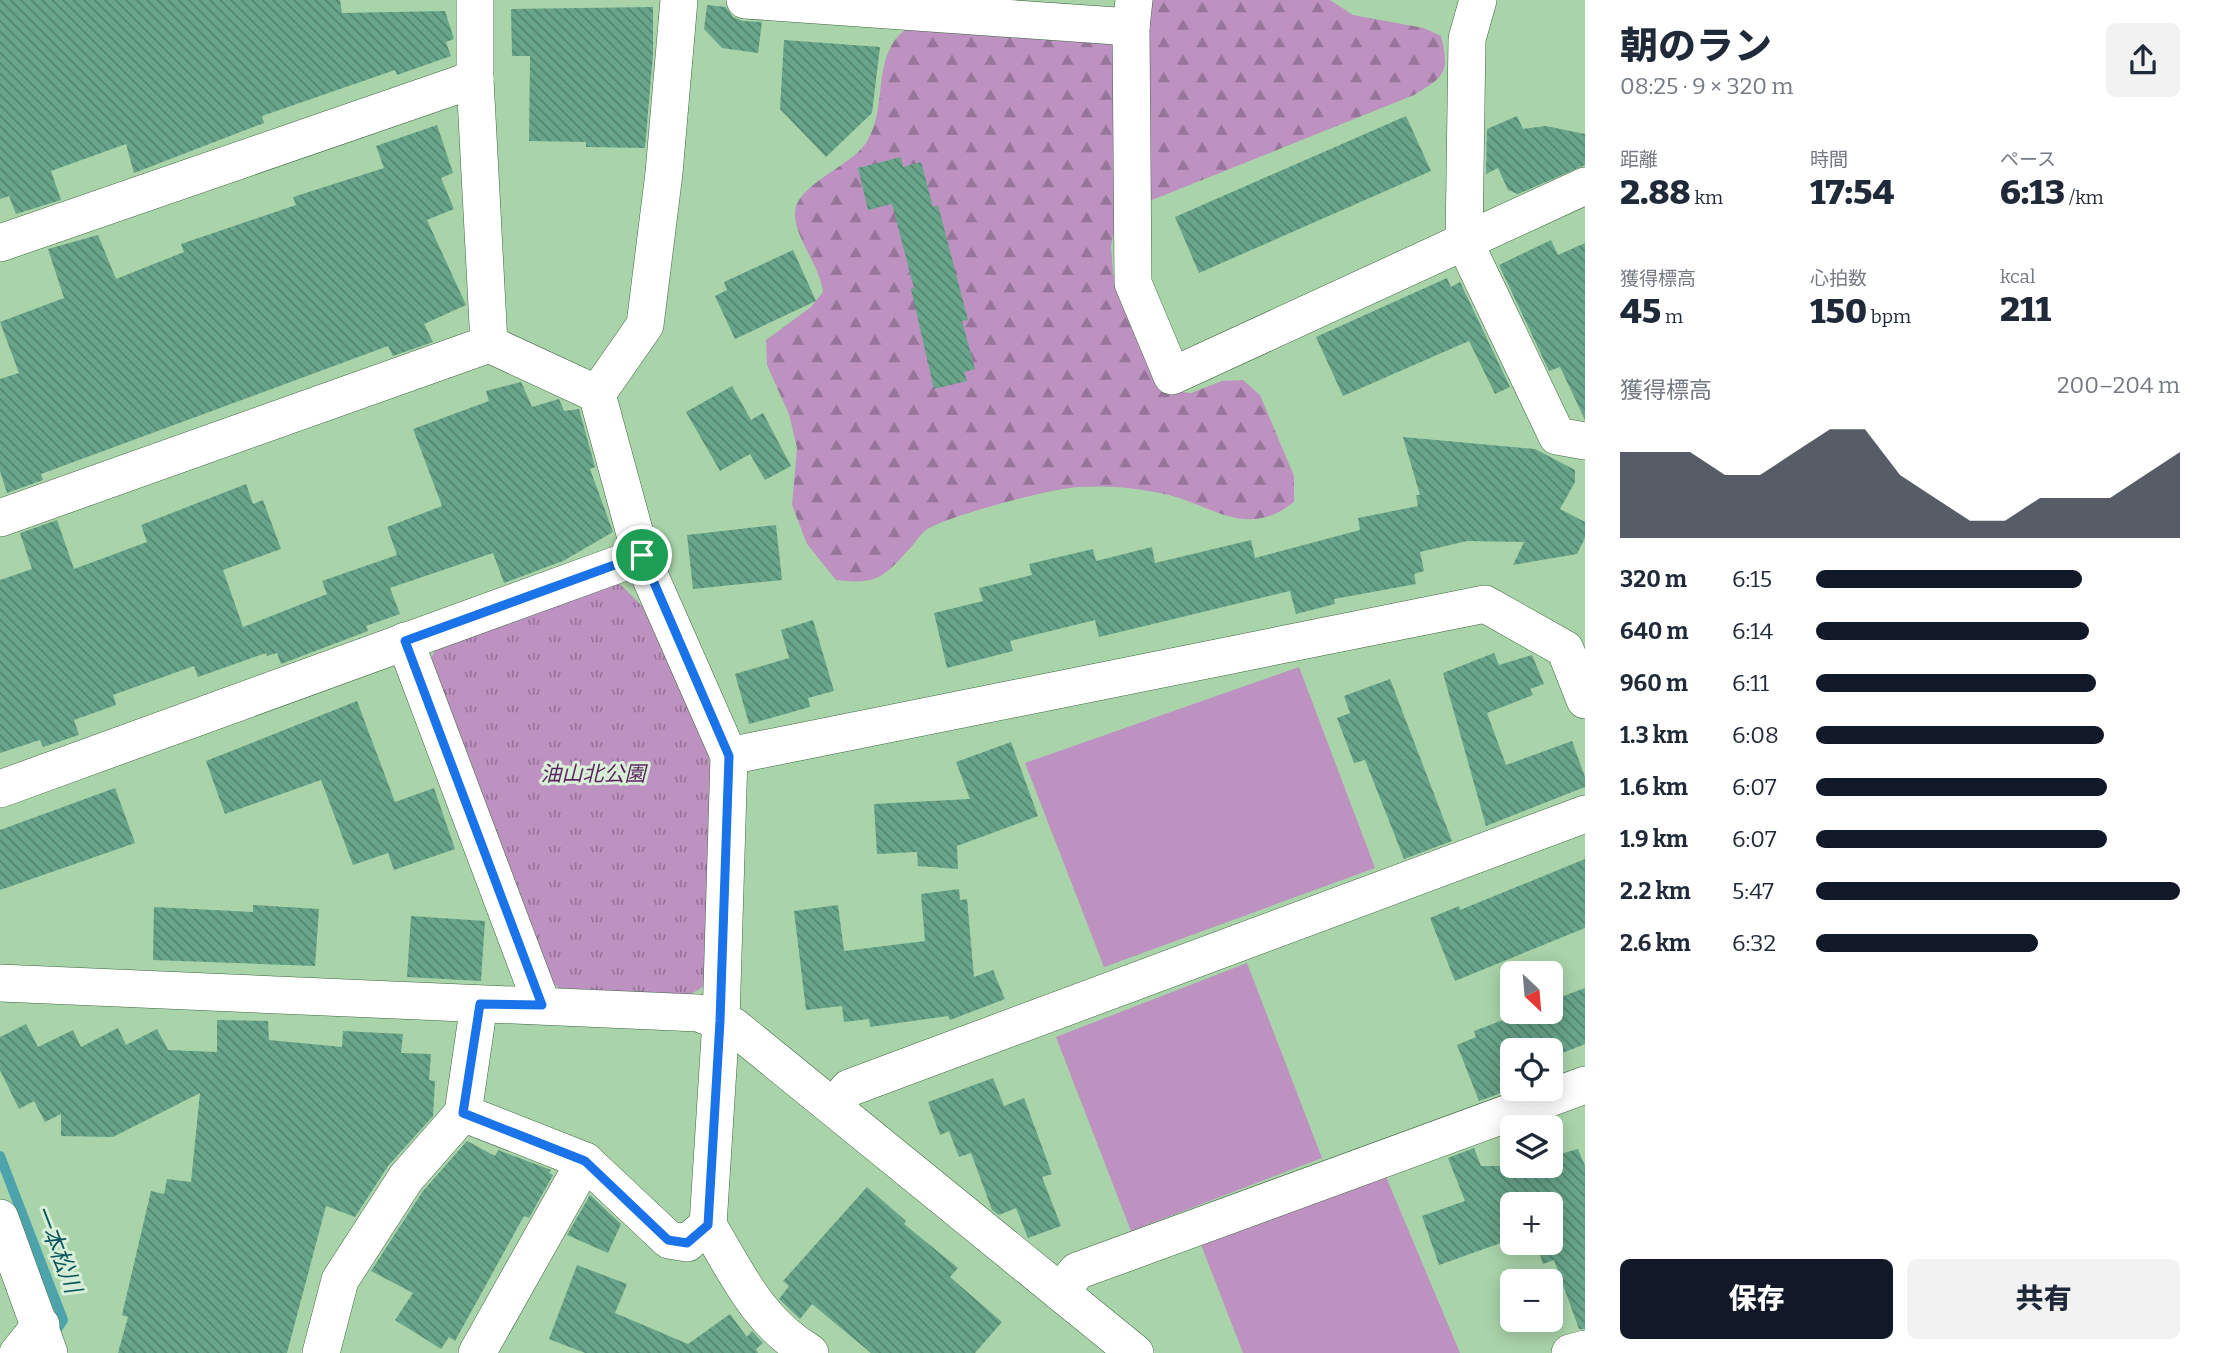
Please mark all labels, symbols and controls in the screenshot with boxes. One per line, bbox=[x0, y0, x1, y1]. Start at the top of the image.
text: 朝のラン bbox=[1620, 23, 1772, 69]
button: share bbox=[2106, 23, 2180, 97]
text: 08:25 · 9 × 320 m bbox=[1620, 72, 1794, 100]
text: 距離 bbox=[1620, 148, 1658, 171]
text: 時間 bbox=[1810, 148, 1848, 171]
text: ペース bbox=[2000, 148, 2056, 171]
text: 2.88 bbox=[1620, 171, 1691, 213]
text: 17:54 bbox=[1810, 171, 1894, 213]
text: 6:13 bbox=[2000, 171, 2065, 213]
text: km bbox=[1691, 186, 1723, 209]
text: /km bbox=[2065, 186, 2104, 209]
text: kcal bbox=[2000, 265, 2035, 288]
text: 獲得標高 bbox=[1620, 267, 1696, 290]
text: 心拍数 bbox=[1810, 267, 1867, 290]
text: 211 bbox=[2000, 288, 2051, 330]
text: 45 bbox=[1620, 290, 1661, 332]
text: 150 bbox=[1810, 290, 1867, 332]
text: m bbox=[1661, 305, 1683, 328]
text: bpm bbox=[1867, 305, 1911, 328]
text: 200–204 m bbox=[2057, 371, 2180, 399]
text: 獲得標高 bbox=[1620, 376, 1712, 404]
pin bbox=[612, 525, 672, 585]
icon: arrive bbox=[623, 536, 661, 574]
text: 320 m bbox=[1620, 565, 1687, 593]
text: 6:15 bbox=[1732, 565, 1772, 593]
text: 640 m bbox=[1620, 617, 1688, 645]
text: 6:14 bbox=[1732, 617, 1773, 645]
text: 960 m bbox=[1620, 669, 1688, 697]
text: 6:11 bbox=[1732, 669, 1769, 697]
text: 1.3 km bbox=[1620, 721, 1688, 749]
text: 6:08 bbox=[1732, 721, 1779, 749]
park label: 油山北公園 bbox=[541, 761, 648, 787]
text: 1.6 km bbox=[1620, 773, 1688, 801]
text: 6:07 bbox=[1732, 773, 1777, 801]
text: 1.9 km bbox=[1620, 825, 1688, 853]
text: 6:07 bbox=[1732, 825, 1777, 853]
text: 2.2 km bbox=[1620, 877, 1691, 905]
text: 5:47 bbox=[1732, 877, 1774, 905]
text: 2.6 km bbox=[1620, 929, 1691, 957]
text: 6:32 bbox=[1732, 929, 1776, 957]
north arrow bbox=[1500, 961, 1563, 1024]
map controls bbox=[1500, 961, 1563, 1332]
button: locate bbox=[1500, 1038, 1563, 1101]
button: layers bbox=[1500, 1115, 1563, 1178]
button: + bbox=[1500, 1192, 1563, 1255]
water label: 一本松川 bbox=[28, 1201, 89, 1300]
button: 保存 bbox=[1620, 1259, 1893, 1339]
button: 共有 bbox=[1907, 1259, 2180, 1339]
button: − bbox=[1500, 1269, 1563, 1332]

